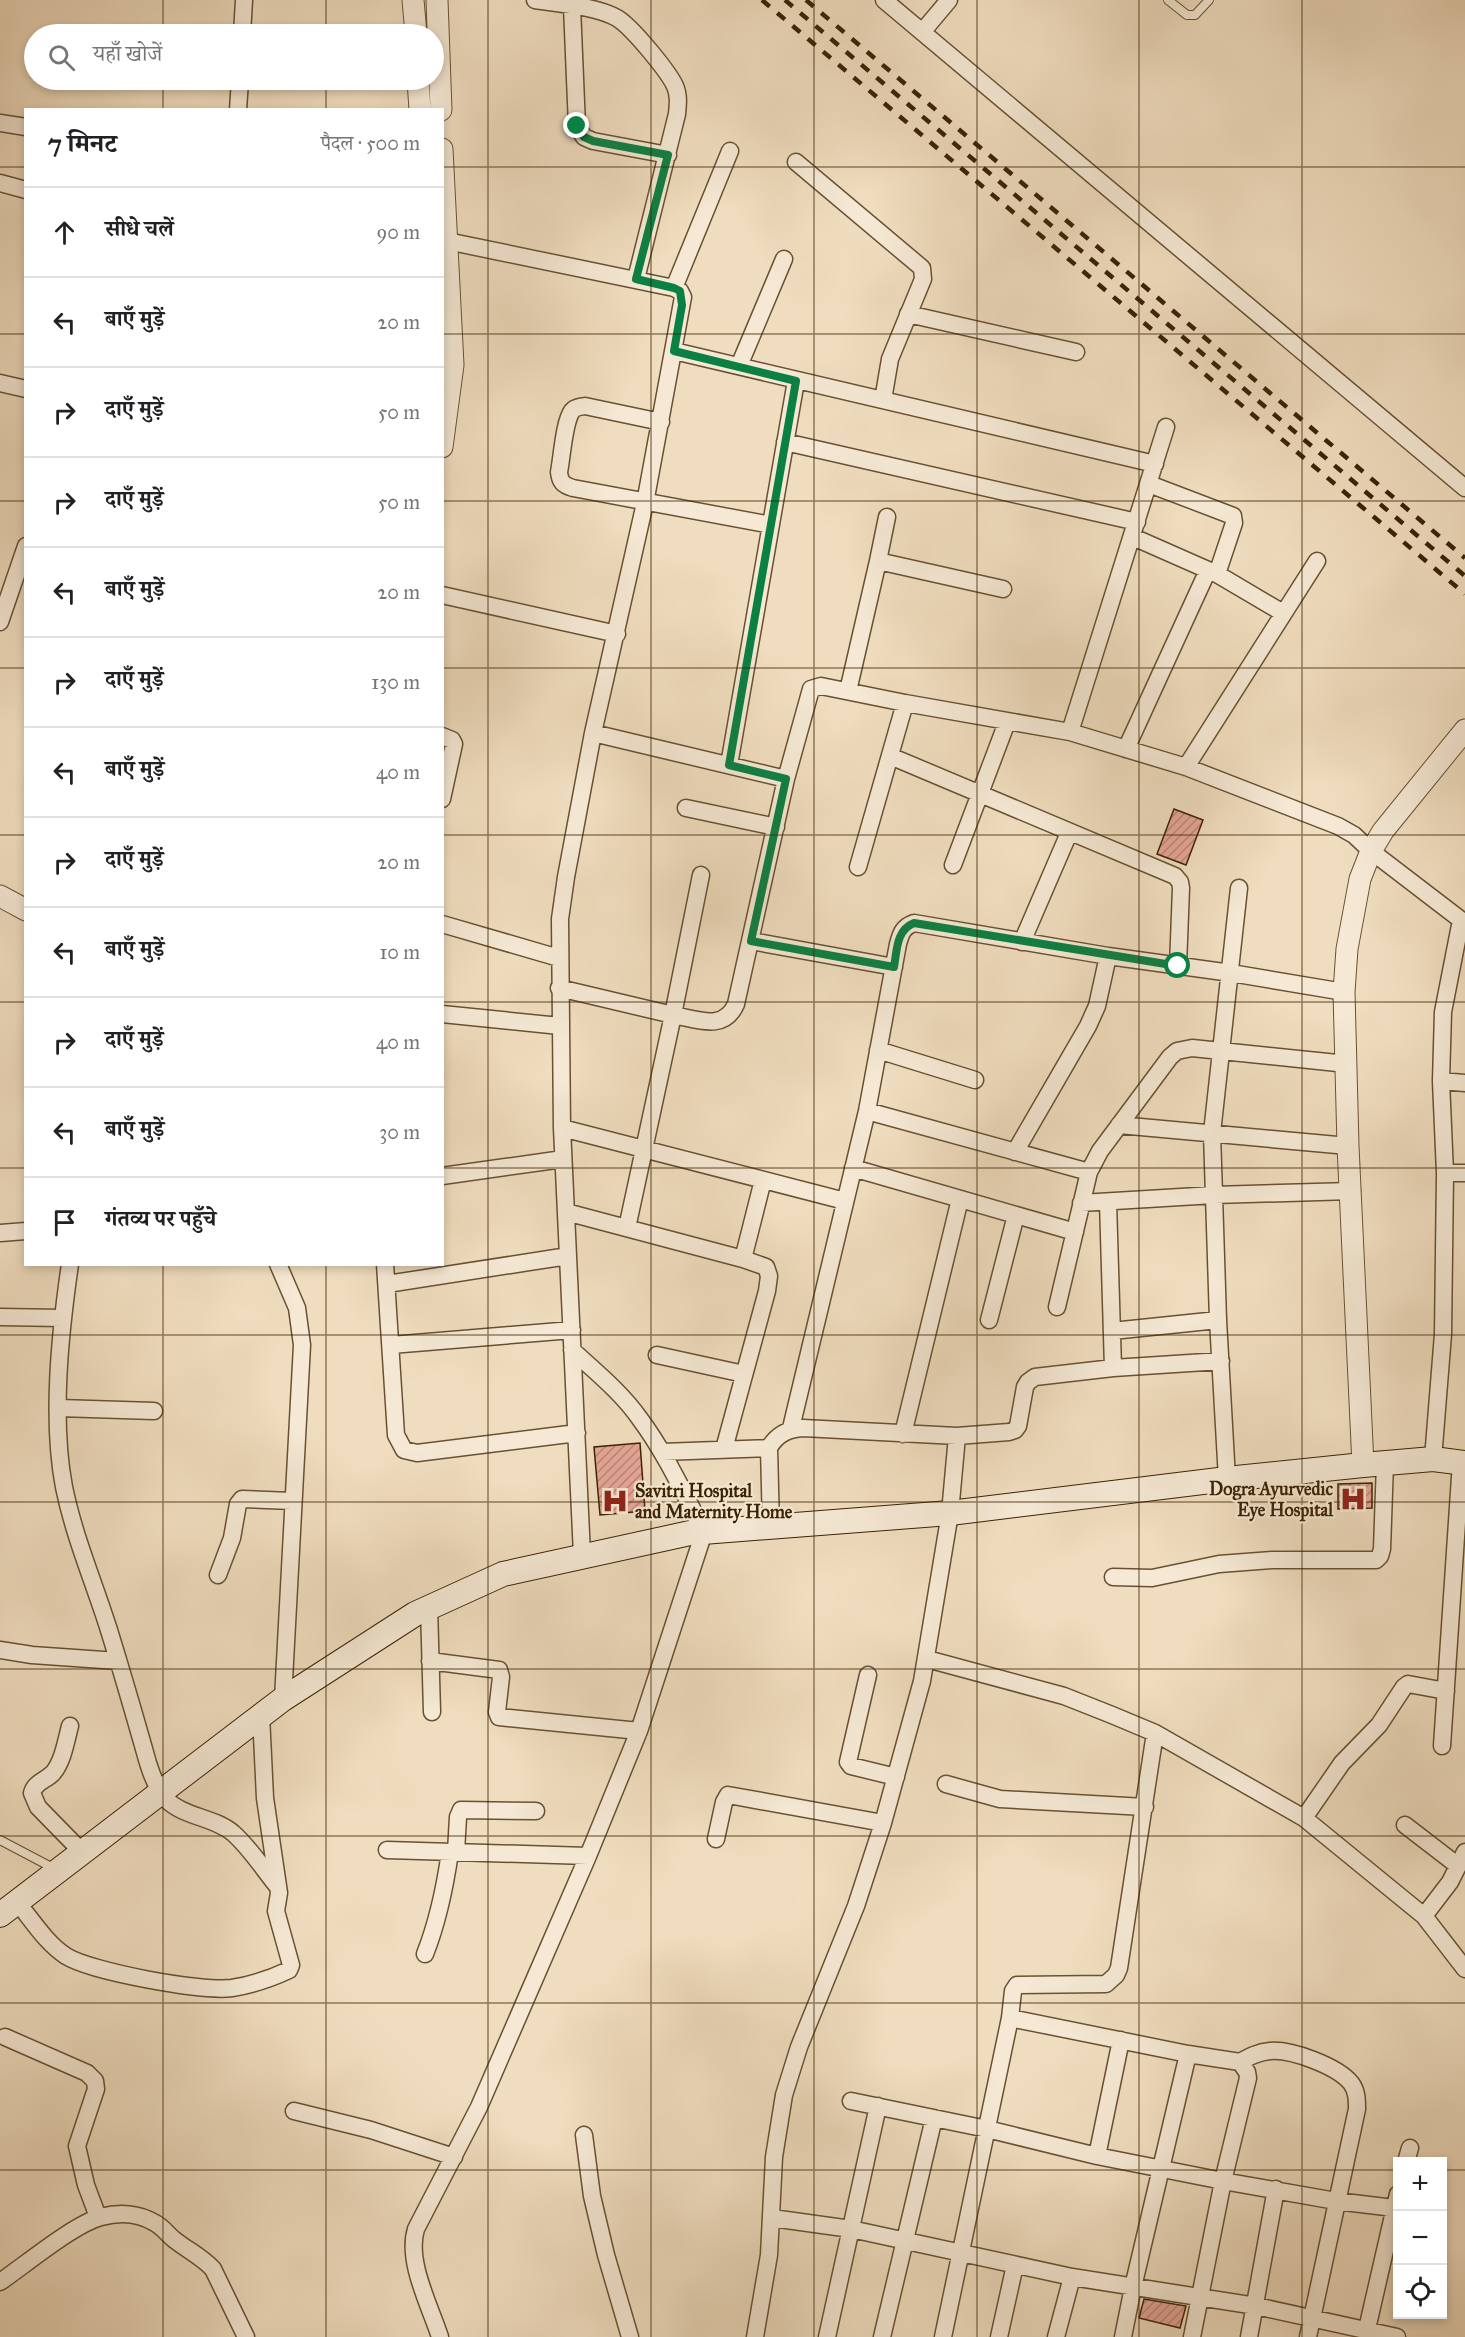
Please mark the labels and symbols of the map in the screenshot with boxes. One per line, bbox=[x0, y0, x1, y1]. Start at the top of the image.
route end bbox=[563, 112, 589, 138]
route start bbox=[1164, 952, 1190, 978]
place label: Dogra Ayurvedic Eye Hospital bbox=[1209, 1478, 1334, 1522]
place label: Savitri Hospital and Maternity Home bbox=[635, 1480, 793, 1524]
hospital icon: Dogra Ayurvedic Eye Hospital bbox=[1338, 1484, 1368, 1514]
hospital icon: Savitri Hospital and Maternity Home bbox=[600, 1486, 630, 1516]

